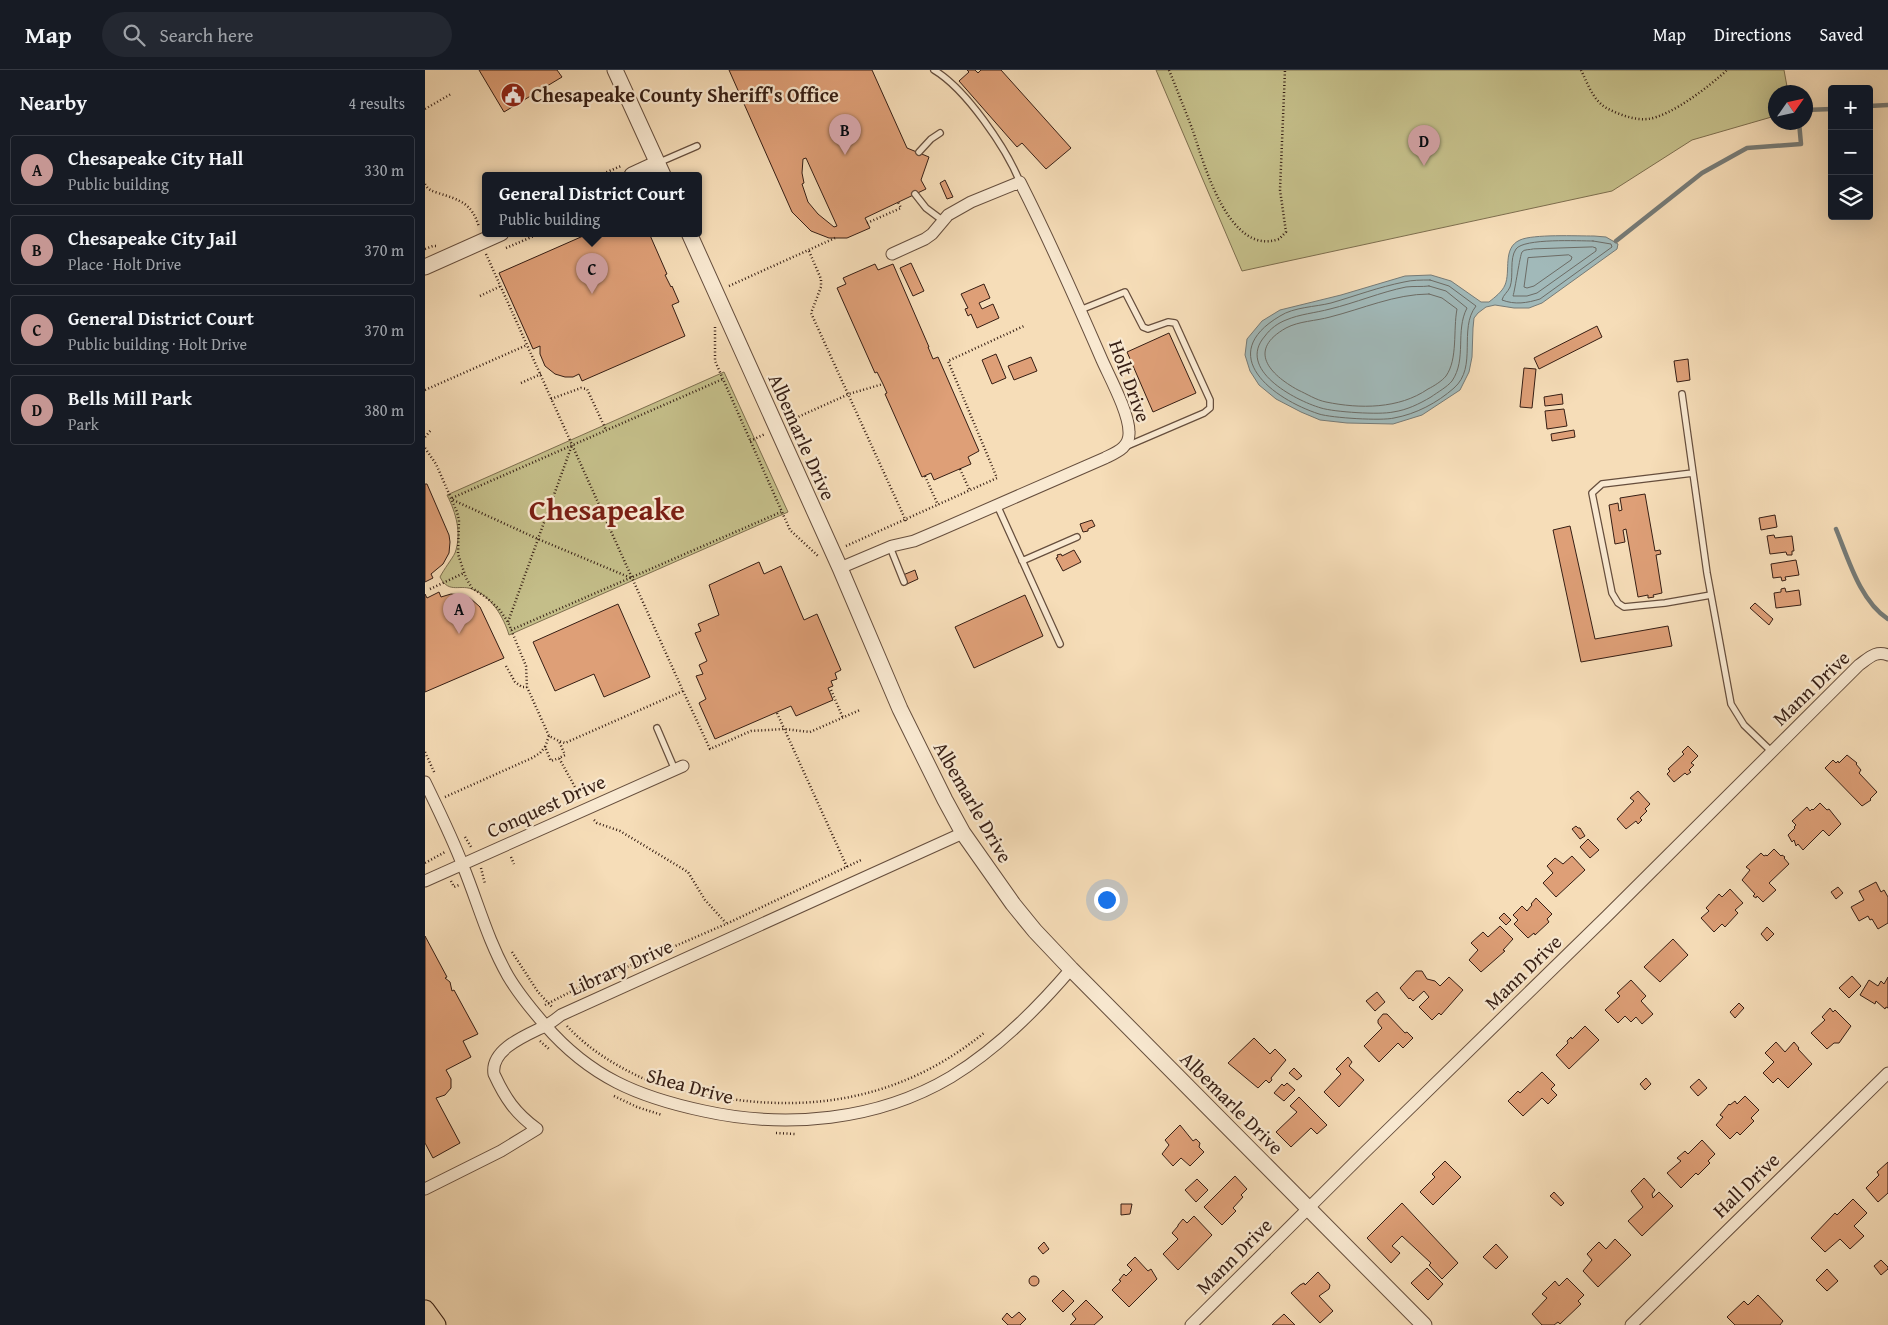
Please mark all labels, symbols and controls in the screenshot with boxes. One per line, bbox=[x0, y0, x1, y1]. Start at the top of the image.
search box bbox=[102, 12, 452, 57]
text: Map bbox=[25, 17, 72, 52]
icon: search bbox=[120, 21, 148, 49]
text: Search here bbox=[160, 21, 253, 49]
text: Map bbox=[1653, 21, 1686, 48]
text: Directions bbox=[1714, 21, 1791, 48]
text: Saved bbox=[1819, 21, 1863, 48]
place label: Chesapeake County Sheriff's Office bbox=[531, 80, 839, 109]
public building icon: Chesapeake County Sheriff's Office bbox=[500, 82, 526, 108]
north arrow bbox=[1768, 85, 1813, 130]
map controls bbox=[1828, 85, 1873, 220]
button: + bbox=[1828, 85, 1873, 130]
text: Nearby bbox=[20, 87, 87, 118]
text: 4 results bbox=[348, 91, 405, 115]
pin: B bbox=[829, 114, 861, 155]
pin: D bbox=[1408, 125, 1440, 166]
button: − bbox=[1828, 130, 1873, 175]
text: Chesapeake City Hall bbox=[68, 144, 243, 172]
text: A bbox=[32, 158, 42, 182]
text: 330 m bbox=[364, 158, 404, 182]
text: Public building bbox=[68, 172, 169, 196]
popup bbox=[482, 172, 702, 237]
button: layers bbox=[1828, 175, 1873, 220]
text: General District Court bbox=[499, 179, 685, 207]
text: Public building bbox=[499, 207, 600, 231]
text: Chesapeake City Jail bbox=[68, 224, 237, 252]
text: B bbox=[32, 238, 42, 262]
text: 370 m bbox=[364, 238, 404, 262]
text: Place · Holt Drive bbox=[68, 252, 181, 276]
pin: C bbox=[576, 253, 608, 294]
text: General District Court bbox=[68, 304, 254, 332]
text: C bbox=[32, 318, 42, 342]
text: 370 m bbox=[364, 318, 404, 342]
text: Public building · Holt Drive bbox=[68, 332, 247, 356]
street label: Holt Drive bbox=[1102, 336, 1159, 426]
street label: Albemarle Drive bbox=[762, 369, 843, 505]
text: Bells Mill Park bbox=[68, 384, 192, 412]
text: D bbox=[32, 398, 42, 422]
text: 380 m bbox=[364, 398, 404, 422]
text: Park bbox=[68, 412, 99, 436]
district label: Chesapeake bbox=[529, 487, 685, 531]
pin: A bbox=[443, 593, 475, 634]
street label: Mann Drive bbox=[1765, 643, 1856, 732]
street label: Albemarle Drive bbox=[927, 736, 1020, 868]
street label: Conquest Drive bbox=[482, 766, 610, 845]
your location bbox=[1094, 887, 1120, 913]
street label: Mann Drive bbox=[1477, 927, 1568, 1016]
street label: Library Drive bbox=[564, 931, 677, 1002]
street label: Albemarle Drive bbox=[1174, 1044, 1291, 1161]
street label: Shea Drive bbox=[643, 1060, 737, 1111]
street label: Hall Drive bbox=[1706, 1145, 1786, 1224]
street label: Mann Drive bbox=[1189, 1211, 1278, 1300]

